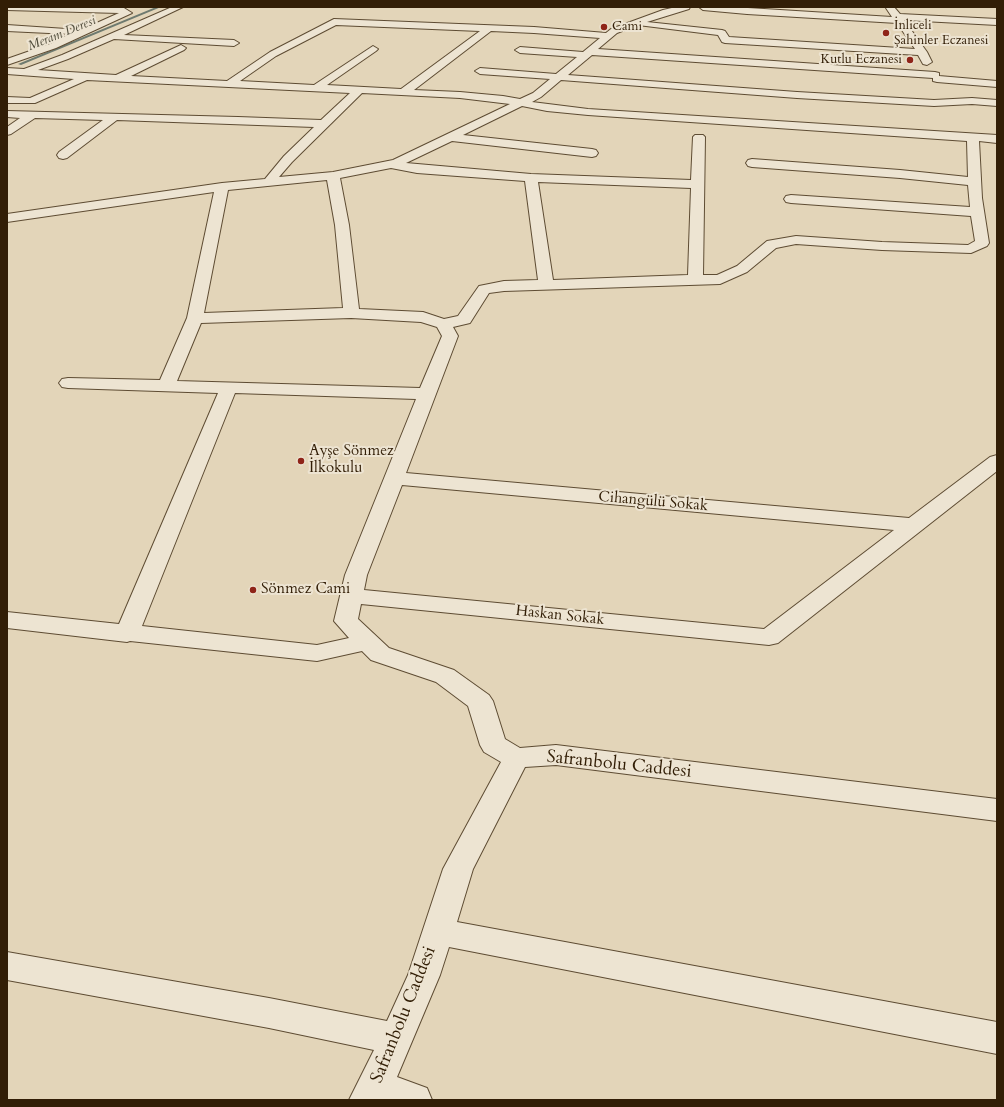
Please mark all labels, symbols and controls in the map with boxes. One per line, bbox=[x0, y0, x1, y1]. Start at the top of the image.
water label: Meram Deresi bbox=[26, 13, 98, 55]
place label: İnliceli Şahinler Eczanesi bbox=[894, 18, 988, 49]
place label: Cami bbox=[612, 19, 642, 35]
marker: Cami bbox=[599, 22, 609, 32]
marker: İnliceli Şahinler Eczanesi bbox=[881, 28, 891, 38]
place label: Kutlu Eczanesi bbox=[820, 52, 902, 68]
marker: Kutlu Eczanesi bbox=[905, 55, 915, 65]
place label: Ayşe Sönmez İlkokulu bbox=[309, 443, 394, 478]
marker: Ayşe Sönmez İlkokulu bbox=[296, 456, 306, 466]
street label: Cihangülü Sokak bbox=[598, 488, 708, 516]
place label: Sönmez Cami bbox=[261, 581, 350, 599]
marker: Sönmez Cami bbox=[248, 585, 258, 595]
street label: Haskan Sokak bbox=[515, 602, 605, 630]
street label: Safranbolu Caddesi bbox=[546, 747, 692, 783]
street label: Safranbolu Caddesi bbox=[367, 944, 441, 1086]

